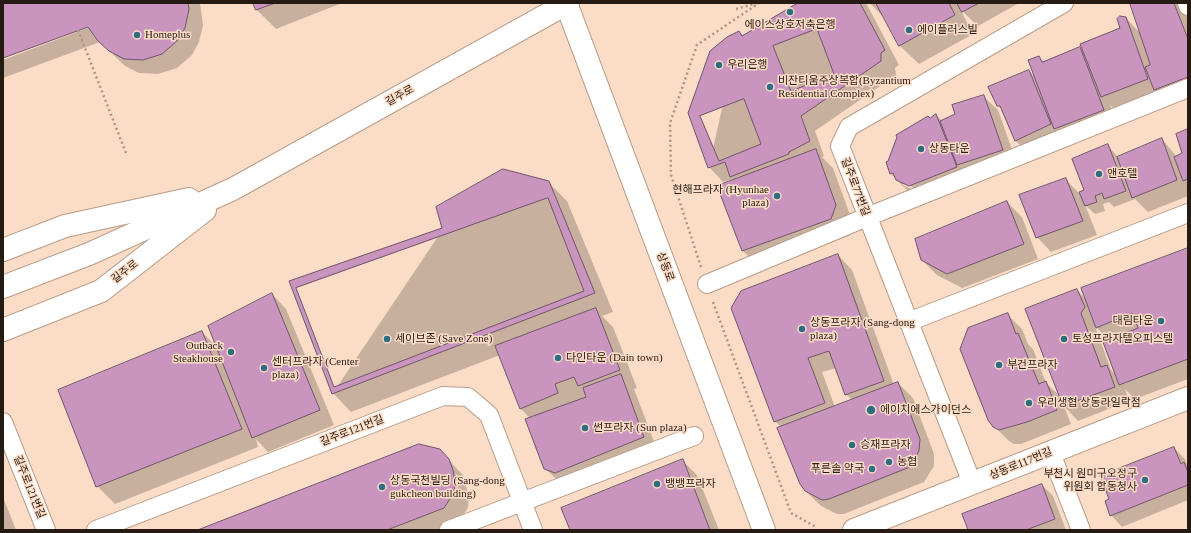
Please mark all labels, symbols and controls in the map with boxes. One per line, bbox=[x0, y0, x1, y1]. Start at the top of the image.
marker: 에이스상호저축은행 bbox=[785, 7, 795, 17]
place label: 에이스상호저축은행 bbox=[744, 18, 836, 32]
place label: 에이플러스빌 bbox=[917, 23, 978, 37]
marker: 에이플러스빌 bbox=[904, 25, 914, 35]
place label: Homeplus bbox=[145, 28, 190, 42]
marker: Homeplus bbox=[132, 30, 142, 40]
place label: 우리은행 bbox=[727, 58, 767, 72]
marker: 우리은행 bbox=[714, 60, 724, 70]
place label: 비잔티움주상복합(Byzantium Residential Complex) bbox=[778, 74, 911, 100]
marker: 비잔티움주상복합(Byzantium Residential Complex) bbox=[765, 82, 775, 92]
street label: 길주로 bbox=[384, 83, 416, 109]
place label: 상동타운 bbox=[929, 142, 969, 156]
marker: 상동타운 bbox=[916, 144, 926, 154]
street label: 길주로77번길 bbox=[838, 156, 872, 218]
place label: 앤호텔 bbox=[1107, 167, 1137, 181]
marker: 앤호텔 bbox=[1094, 169, 1104, 179]
place label: 현해프라자 (Hyunhae plaza) bbox=[672, 183, 769, 209]
marker: 현해프라자 (Hyunhae plaza) bbox=[772, 191, 782, 201]
street label: 상동로 bbox=[653, 250, 677, 284]
street label: 길주로 bbox=[109, 257, 141, 287]
place label: 대림타운 bbox=[1113, 314, 1153, 328]
place label: 상동프라자 (Sang-dong plaza) bbox=[810, 316, 915, 342]
marker: 대림타운 bbox=[1156, 316, 1166, 326]
marker: 상동프라자 (Sang-dong plaza) bbox=[797, 324, 807, 334]
place label: 세이브존 (Save Zone) bbox=[395, 332, 492, 346]
place label: 토성프라자텔오피스텔 bbox=[1072, 332, 1173, 346]
marker: 세이브존 (Save Zone) bbox=[382, 334, 392, 344]
marker: 토성프라자텔오피스텔 bbox=[1059, 334, 1069, 344]
place label: Outback Steakhouse bbox=[173, 339, 223, 365]
marker: Outback Steakhouse bbox=[226, 347, 236, 357]
place label: 다인타운 (Dain town) bbox=[566, 351, 663, 365]
marker: 다인타운 (Dain town) bbox=[553, 353, 563, 363]
place label: 센터프라자 (Center plaza) bbox=[272, 355, 358, 381]
place label: 부건프라자 bbox=[1007, 358, 1058, 372]
marker: 부건프라자 bbox=[994, 360, 1004, 370]
marker: 센터프라자 (Center plaza) bbox=[259, 363, 269, 373]
place label: 우리생협 상동라일락점 bbox=[1037, 396, 1141, 410]
marker: 우리생협 상동라일락점 bbox=[1024, 398, 1034, 408]
place label: 에이치에스가이던스 bbox=[880, 403, 971, 417]
marker: 에이치에스가이던스 bbox=[865, 404, 877, 416]
street label: 길주로121번길 bbox=[318, 413, 386, 449]
place label: 썬프라자 (Sun plaza) bbox=[593, 421, 687, 435]
marker: 썬프라자 (Sun plaza) bbox=[580, 423, 590, 433]
place label: 승재프라자 bbox=[860, 438, 911, 452]
marker: 승재프라자 bbox=[847, 440, 857, 450]
street label: 상동로117번길 bbox=[988, 445, 1054, 483]
street label: 길주로121번길 bbox=[10, 453, 48, 521]
place label: 농협 bbox=[897, 455, 917, 469]
marker: 농협 bbox=[884, 457, 894, 467]
place label: 푸른솔 약국 bbox=[811, 462, 864, 476]
marker: 푸른솔 약국 bbox=[867, 464, 877, 474]
place label: 부천시 원미구오정구 위원회 합동청사 bbox=[1043, 467, 1137, 493]
place label: 상동국천빌딩 (Sang-dong gukcheon building) bbox=[390, 474, 505, 500]
marker: 부천시 원미구오정구 위원회 합동청사 bbox=[1140, 475, 1150, 485]
place label: 뱅뱅프라자 bbox=[665, 477, 716, 491]
marker: 뱅뱅프라자 bbox=[652, 479, 662, 489]
marker: 상동국천빌딩 (Sang-dong gukcheon building) bbox=[377, 482, 387, 492]

